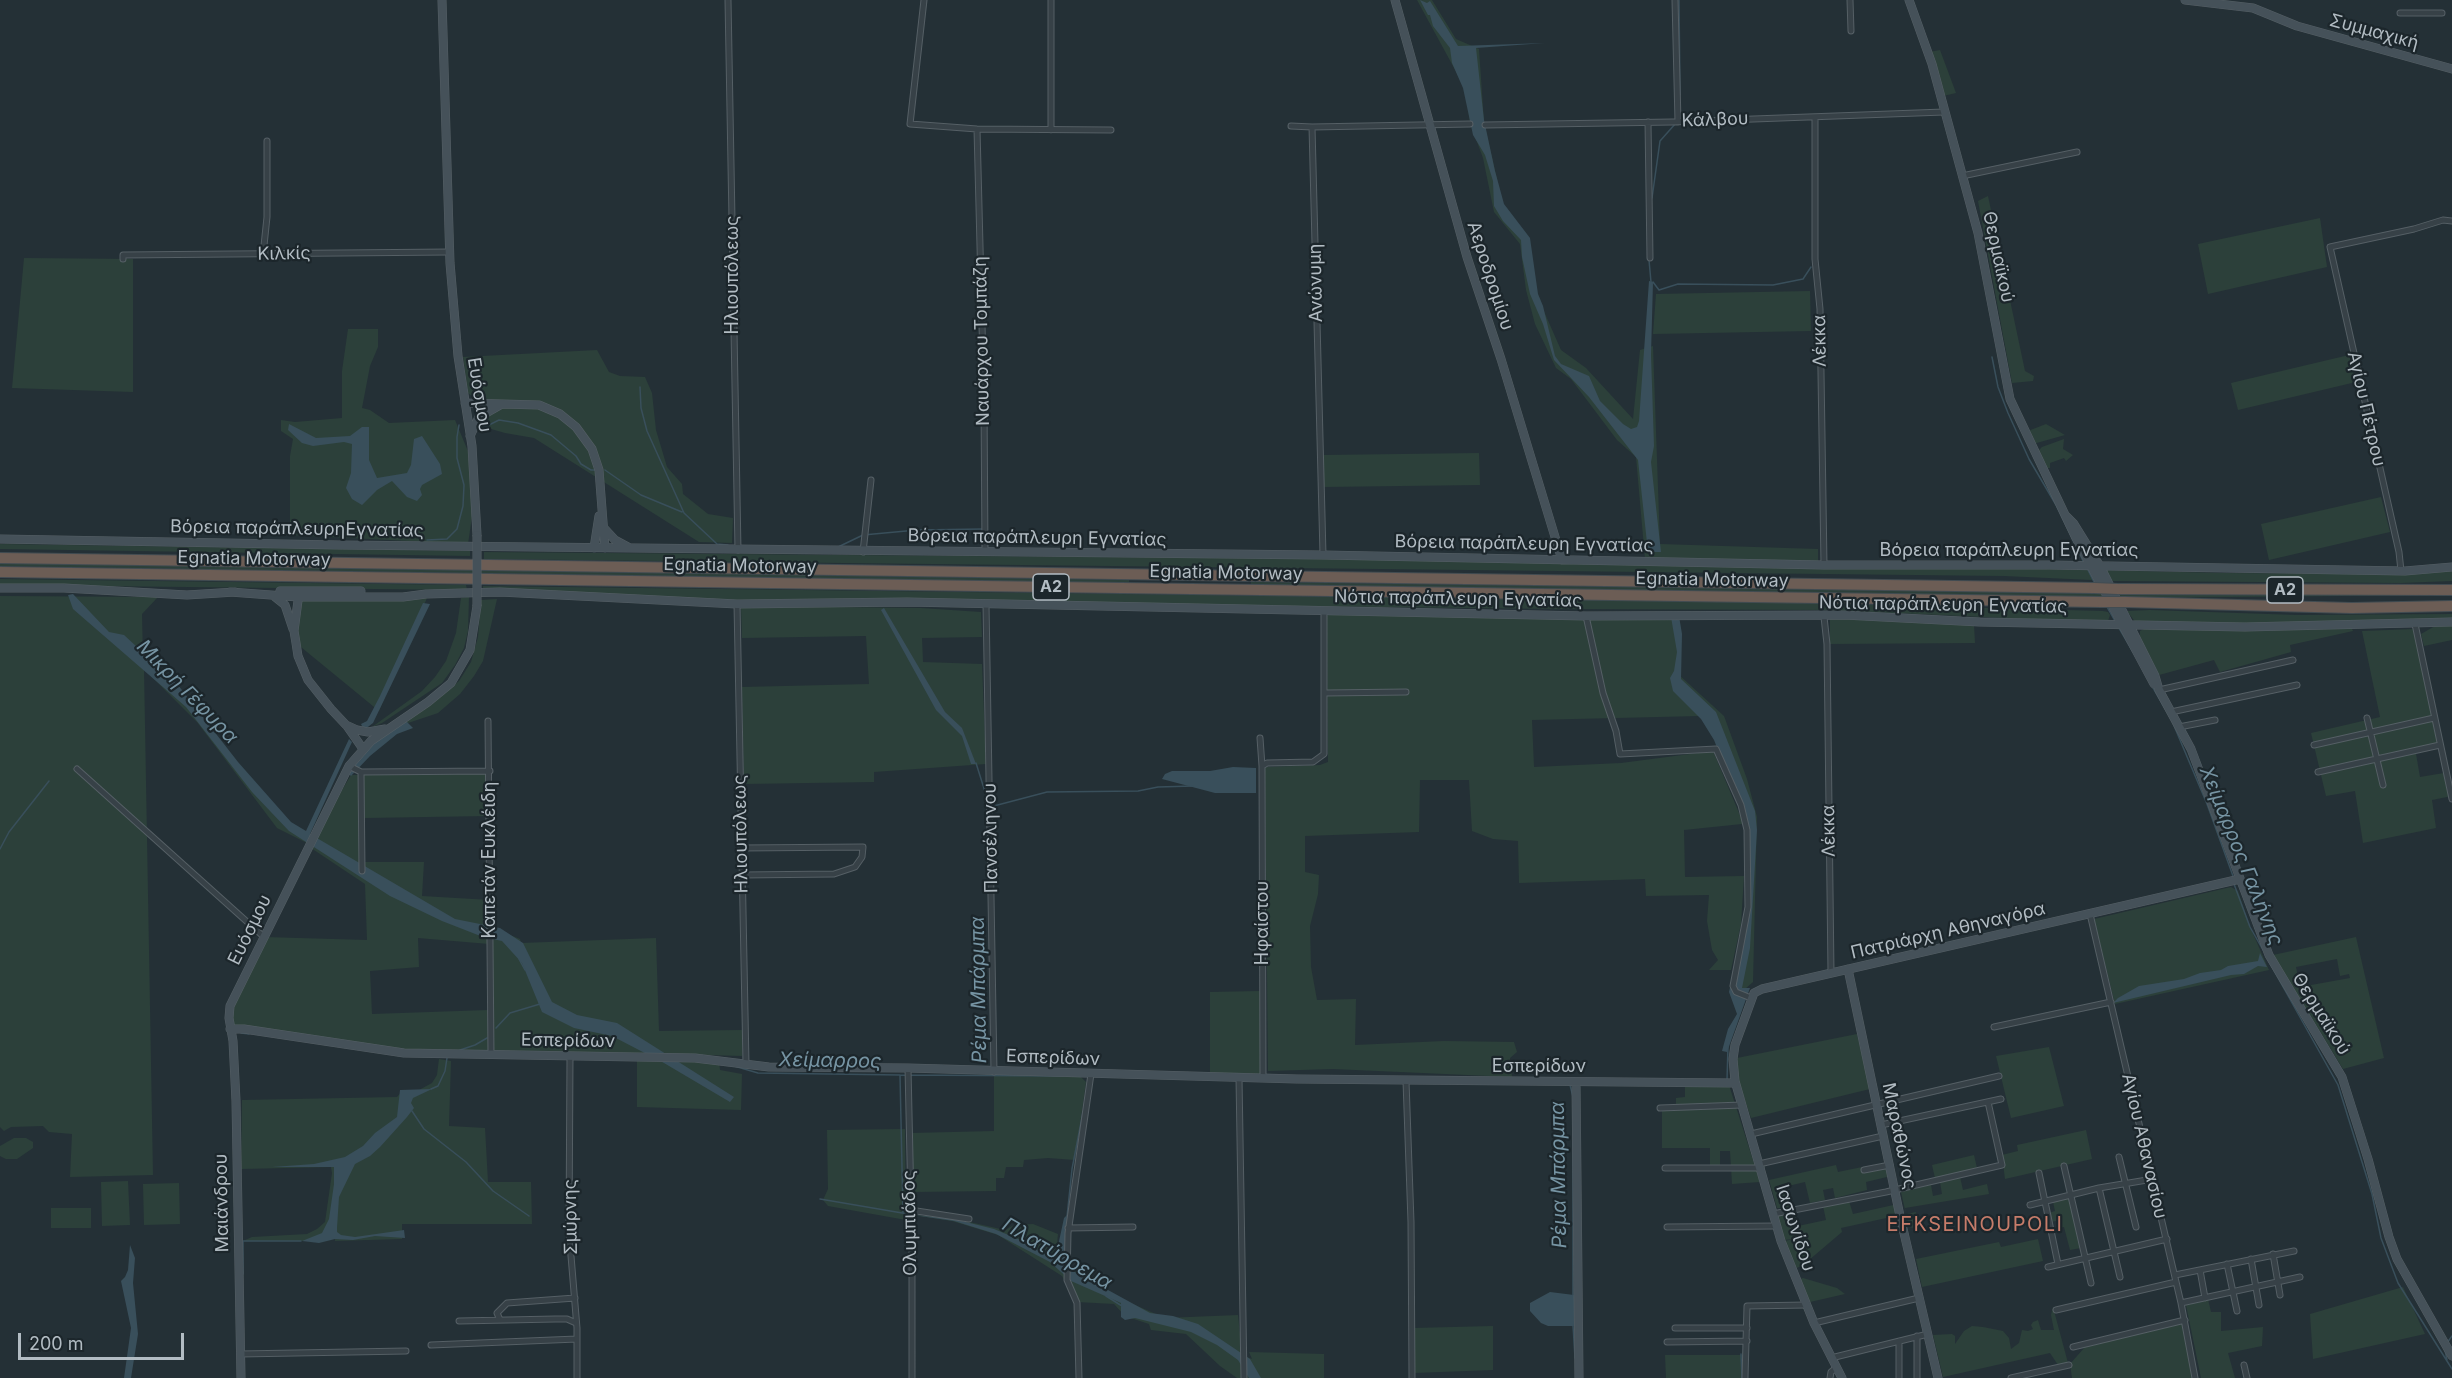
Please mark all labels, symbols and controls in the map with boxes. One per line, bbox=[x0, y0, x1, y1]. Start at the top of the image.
street label: Συμμαχική bbox=[2327, 10, 2421, 54]
street label: Κάλβου bbox=[1681, 108, 1749, 132]
street label: Θερμαϊκού bbox=[1978, 209, 2018, 305]
street label: Ηλιουπόλεως bbox=[722, 216, 744, 334]
street label: Αεροδρομίου bbox=[1462, 219, 1518, 333]
street label: Κιλκίς bbox=[257, 243, 311, 265]
street label: Ανώνυμη bbox=[1305, 243, 1327, 323]
street label: Ναυάρχου Τομπάζη bbox=[970, 256, 994, 426]
street label: Λέκκα bbox=[1809, 315, 1831, 367]
street label: Αγίου Πέτρου bbox=[2342, 349, 2390, 469]
street label: Ευόσμου bbox=[462, 356, 496, 434]
street label: Βόρεια παράπλευρηΕγνατίας bbox=[170, 516, 424, 542]
street label: Βόρεια παράπλευρη Εγνατίας bbox=[907, 525, 1167, 551]
street label: Βόρεια παράπλευρη Εγνατίας bbox=[1394, 531, 1654, 557]
street label: Βόρεια παράπλευρη Εγνατίας bbox=[1880, 540, 2138, 562]
street label: Egnatia Motorway bbox=[177, 547, 331, 571]
street label: Egnatia Motorway bbox=[663, 554, 817, 578]
street label: Egnatia Motorway bbox=[1149, 561, 1303, 585]
street label: Egnatia Motorway bbox=[1635, 568, 1789, 592]
road number: Α2 bbox=[1033, 574, 1069, 600]
road number: Α2 bbox=[2267, 577, 2303, 603]
street label: Νότια παράπλευρη Εγνατίας bbox=[1334, 586, 1582, 612]
street label: Νότια παράπλευρη Εγνατίας bbox=[1819, 592, 2067, 618]
water label: Μικρή Γέφυρα bbox=[131, 635, 243, 749]
water label: Χείμαρρος Γαλήνης bbox=[2194, 763, 2288, 949]
street label: Ηλιουπόλεως bbox=[729, 774, 753, 894]
street label: Καπετάν Ευκλέιδη bbox=[479, 781, 501, 939]
street label: Πανσέληνου bbox=[979, 783, 1003, 893]
street label: Λέκκα bbox=[1818, 805, 1840, 857]
street label: Ηφαίστου bbox=[1252, 881, 1274, 965]
street label: Ευόσμου bbox=[224, 891, 276, 969]
street label: Πατριάρχη Αθηναγόρα bbox=[1849, 898, 2047, 964]
water label: Ρέμα Μπάρμπα bbox=[966, 916, 992, 1064]
street label: Θερμαϊκού bbox=[2287, 969, 2355, 1059]
street label: Εσπερίδων bbox=[521, 1029, 615, 1053]
street label: Εσπερίδων bbox=[1006, 1046, 1100, 1070]
water label: Χείμαρρος bbox=[778, 1048, 882, 1074]
street label: Εσπερίδων bbox=[1492, 1056, 1586, 1078]
street label: Αγίου Αθανασίου bbox=[2117, 1071, 2171, 1221]
street label: Μαραθώνος bbox=[1877, 1081, 1921, 1191]
water label: Ρέμα Μπάρμπα bbox=[1546, 1101, 1572, 1249]
street label: Μαιάνδρου bbox=[210, 1153, 234, 1253]
street label: Ολυμπιάδος bbox=[898, 1170, 922, 1276]
street label: Σμύρνης bbox=[560, 1179, 582, 1255]
street label: Ιασωνίδου bbox=[1771, 1182, 1819, 1274]
water label: Πλατύρρεμα bbox=[998, 1213, 1116, 1295]
district label: EFKSEINOUPOLI bbox=[1887, 1213, 2063, 1237]
scale bar bbox=[21, 1321, 188, 1359]
text: 200 m bbox=[29, 1333, 84, 1354]

